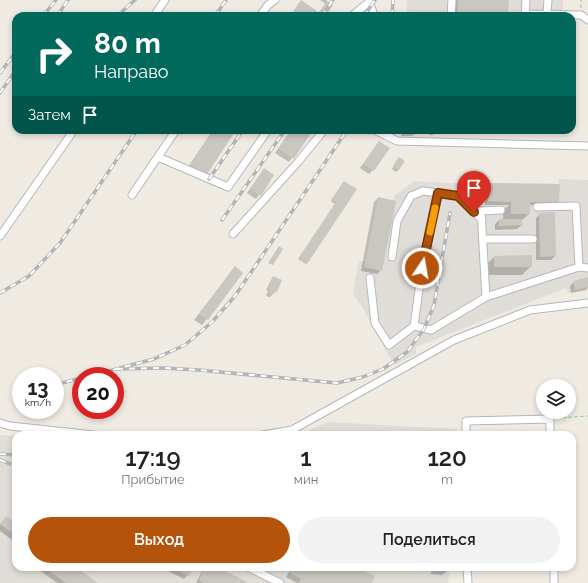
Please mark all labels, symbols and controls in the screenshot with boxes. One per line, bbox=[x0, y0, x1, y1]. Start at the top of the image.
text: 80 m bbox=[94, 27, 161, 60]
icon: right bbox=[28, 28, 80, 80]
text: Направо bbox=[94, 61, 168, 82]
icon: arrive bbox=[79, 104, 101, 126]
text: Затем bbox=[28, 106, 71, 124]
pin bbox=[457, 171, 491, 212]
icon: arrive bbox=[463, 177, 485, 199]
position arrow bbox=[401, 247, 443, 289]
speed limit sign: 20 bbox=[72, 367, 124, 419]
text: 13 bbox=[27, 376, 49, 400]
map controls bbox=[536, 379, 576, 419]
button: layers bbox=[536, 379, 576, 419]
text: km/h bbox=[25, 397, 51, 408]
text: 17:19 bbox=[125, 443, 181, 472]
text: 1 bbox=[300, 443, 312, 472]
text: 120 bbox=[427, 443, 467, 472]
text: Прибытие bbox=[121, 472, 185, 487]
text: мин bbox=[294, 472, 318, 487]
text: m bbox=[441, 472, 453, 487]
button: Выход bbox=[28, 517, 290, 563]
button: Поделиться bbox=[298, 517, 560, 563]

